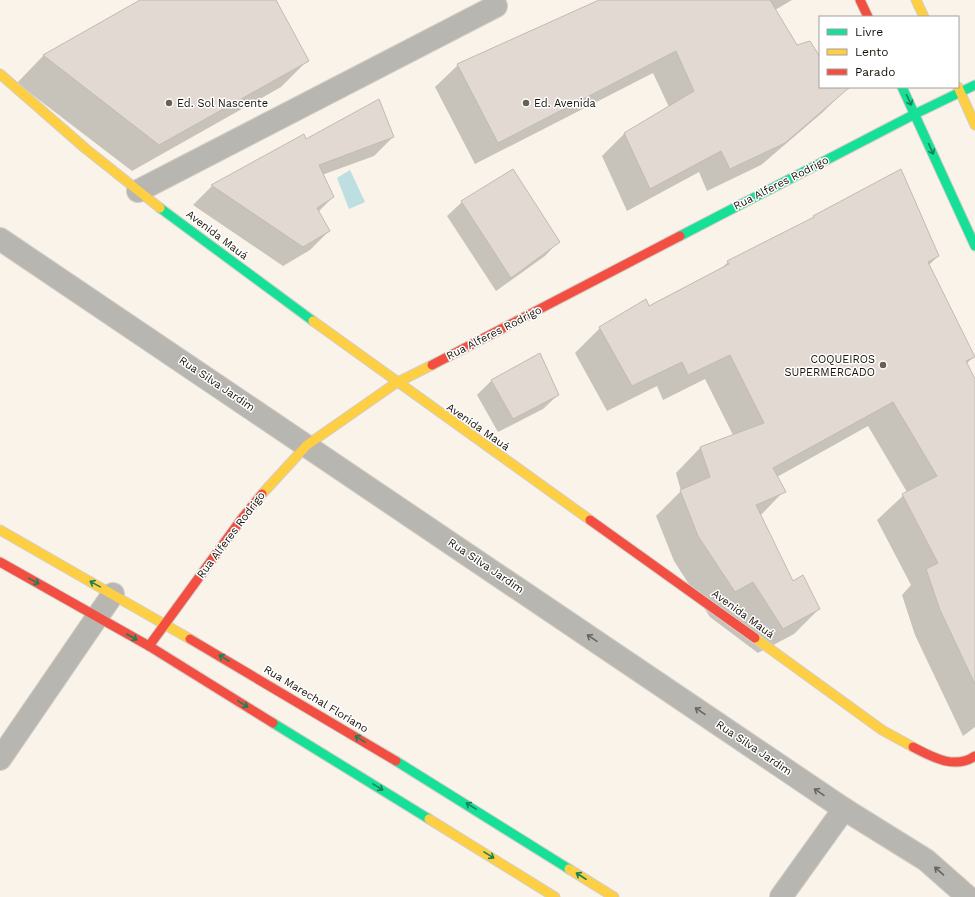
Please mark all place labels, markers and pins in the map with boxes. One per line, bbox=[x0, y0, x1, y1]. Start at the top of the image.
place label: Ed. Sol Nascente bbox=[177, 97, 268, 110]
place label: Ed. Avenida bbox=[534, 97, 596, 110]
marker: Ed. Sol Nascente bbox=[164, 98, 174, 108]
marker: Ed. Avenida bbox=[521, 98, 531, 108]
place label: COQUEIROS SUPERMERCADO bbox=[784, 353, 875, 379]
marker: COQUEIROS SUPERMERCADO bbox=[878, 360, 888, 370]

